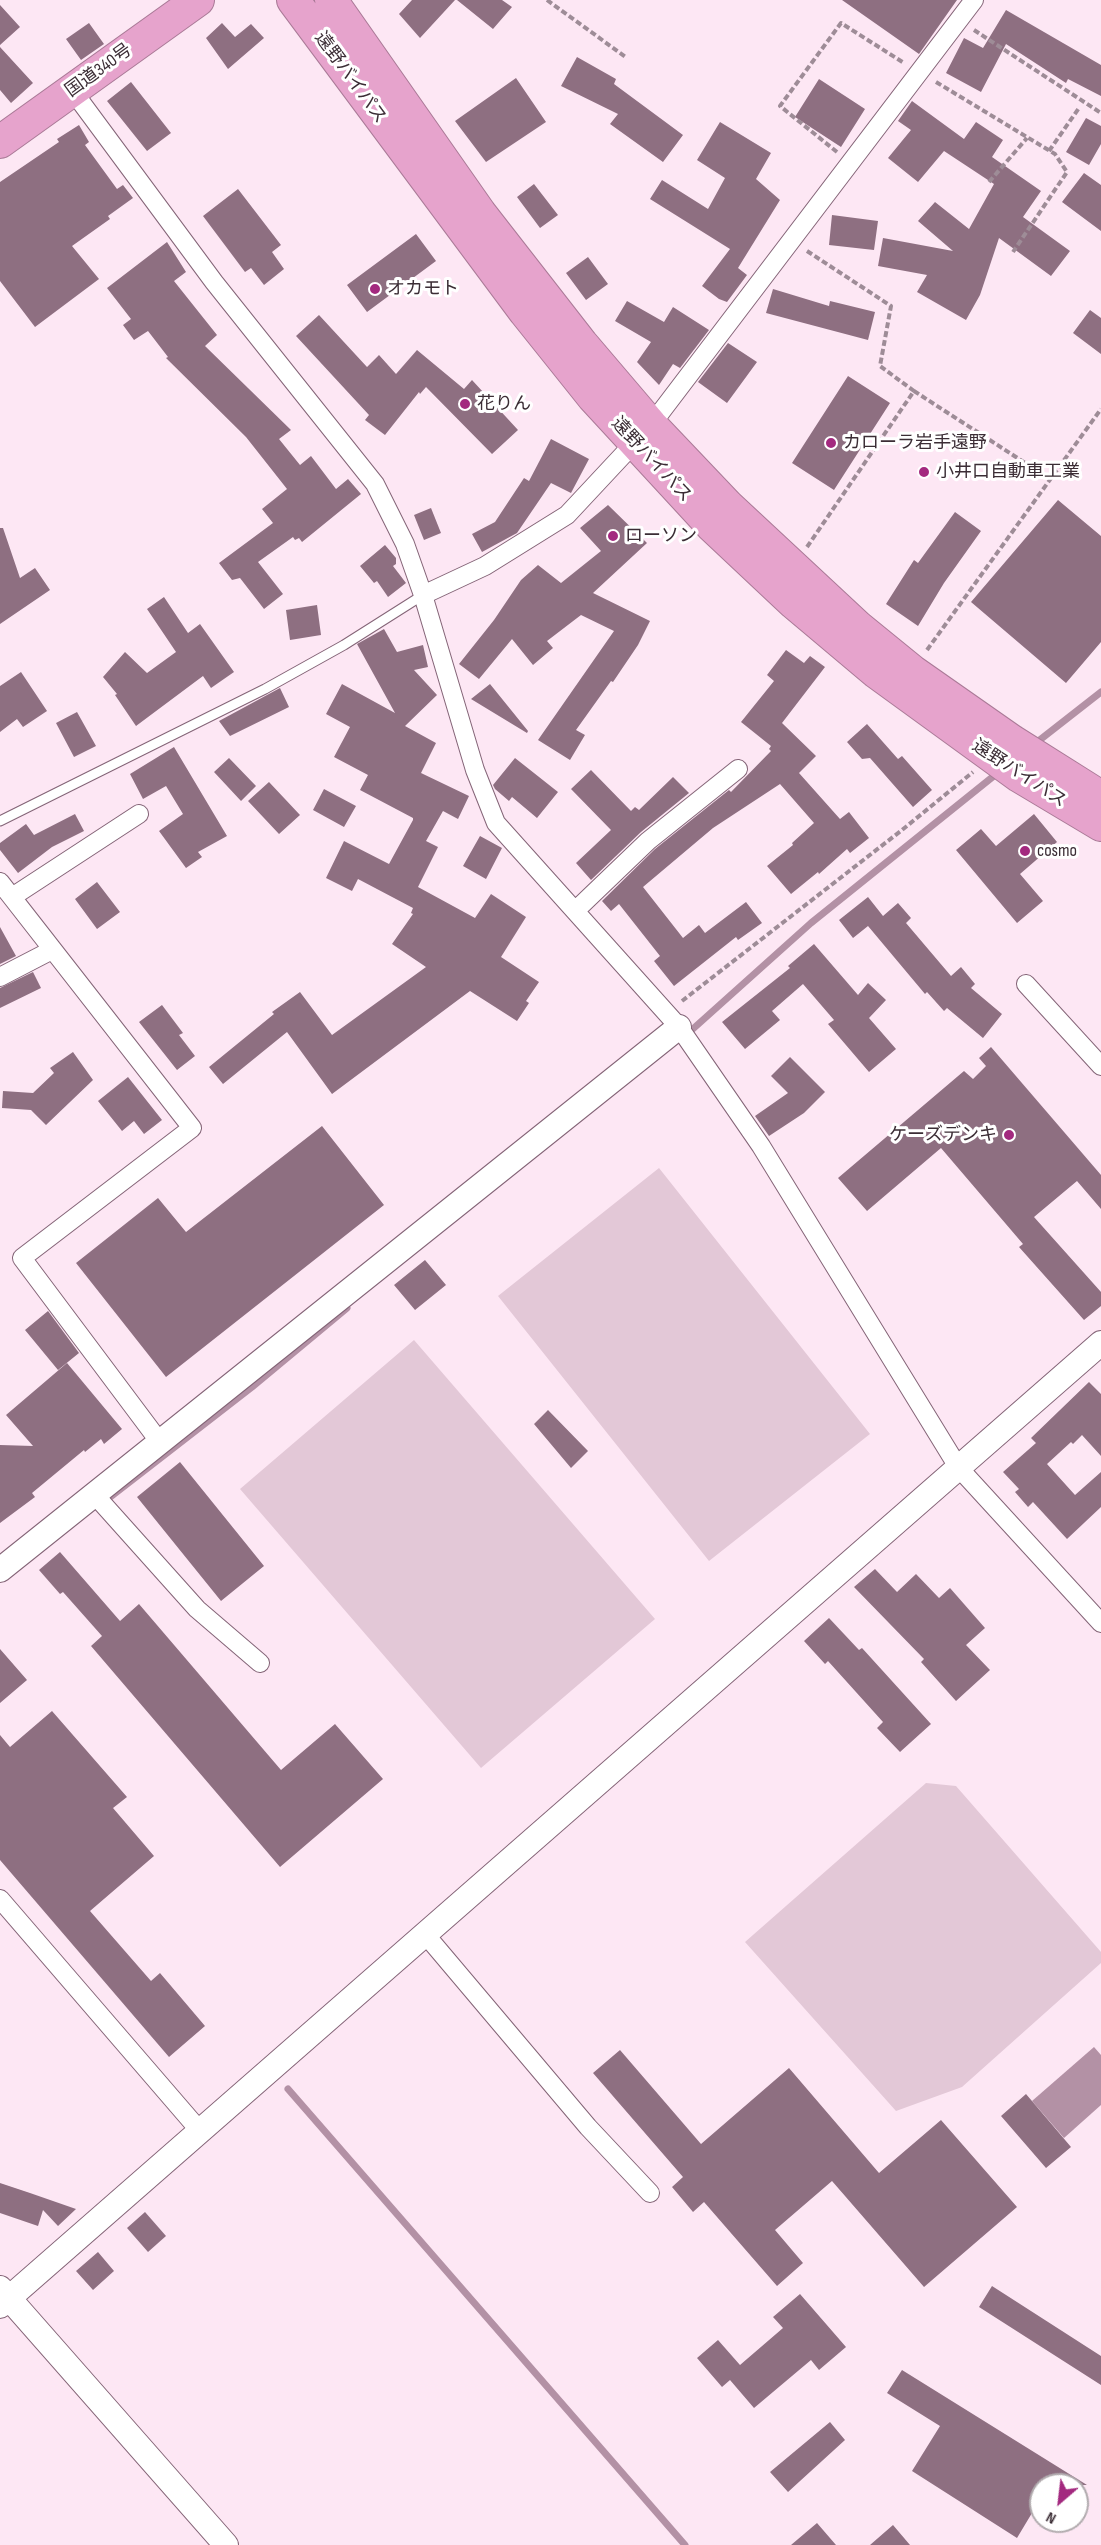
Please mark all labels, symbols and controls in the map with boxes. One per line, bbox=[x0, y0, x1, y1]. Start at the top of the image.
street label: 遠野バイパス bbox=[310, 28, 390, 128]
street label: 国道340号 bbox=[61, 40, 137, 102]
place label: オカモト bbox=[387, 278, 459, 300]
marker: オカモト bbox=[368, 282, 382, 296]
place label: 花りん bbox=[477, 393, 531, 415]
marker: 花りん bbox=[458, 397, 472, 411]
street label: 遠野バイパス bbox=[606, 413, 696, 507]
place label: カローラ岩手遠野 bbox=[843, 432, 987, 454]
marker: カローラ岩手遠野 bbox=[824, 436, 838, 450]
place label: 小井口自動車工業 bbox=[936, 461, 1080, 483]
marker: 小井口自動車工業 bbox=[917, 465, 931, 479]
place label: ローソン bbox=[625, 525, 697, 547]
marker: ローソン bbox=[606, 529, 620, 543]
street label: 遠野バイパス bbox=[968, 736, 1070, 812]
place label: cosmo bbox=[1037, 840, 1077, 862]
marker: cosmo bbox=[1018, 844, 1032, 858]
place label: ケーズデンキ bbox=[889, 1124, 997, 1146]
marker: ケーズデンキ bbox=[1002, 1128, 1016, 1142]
north arrow bbox=[1029, 2473, 1089, 2533]
text: N bbox=[1043, 2507, 1059, 2528]

